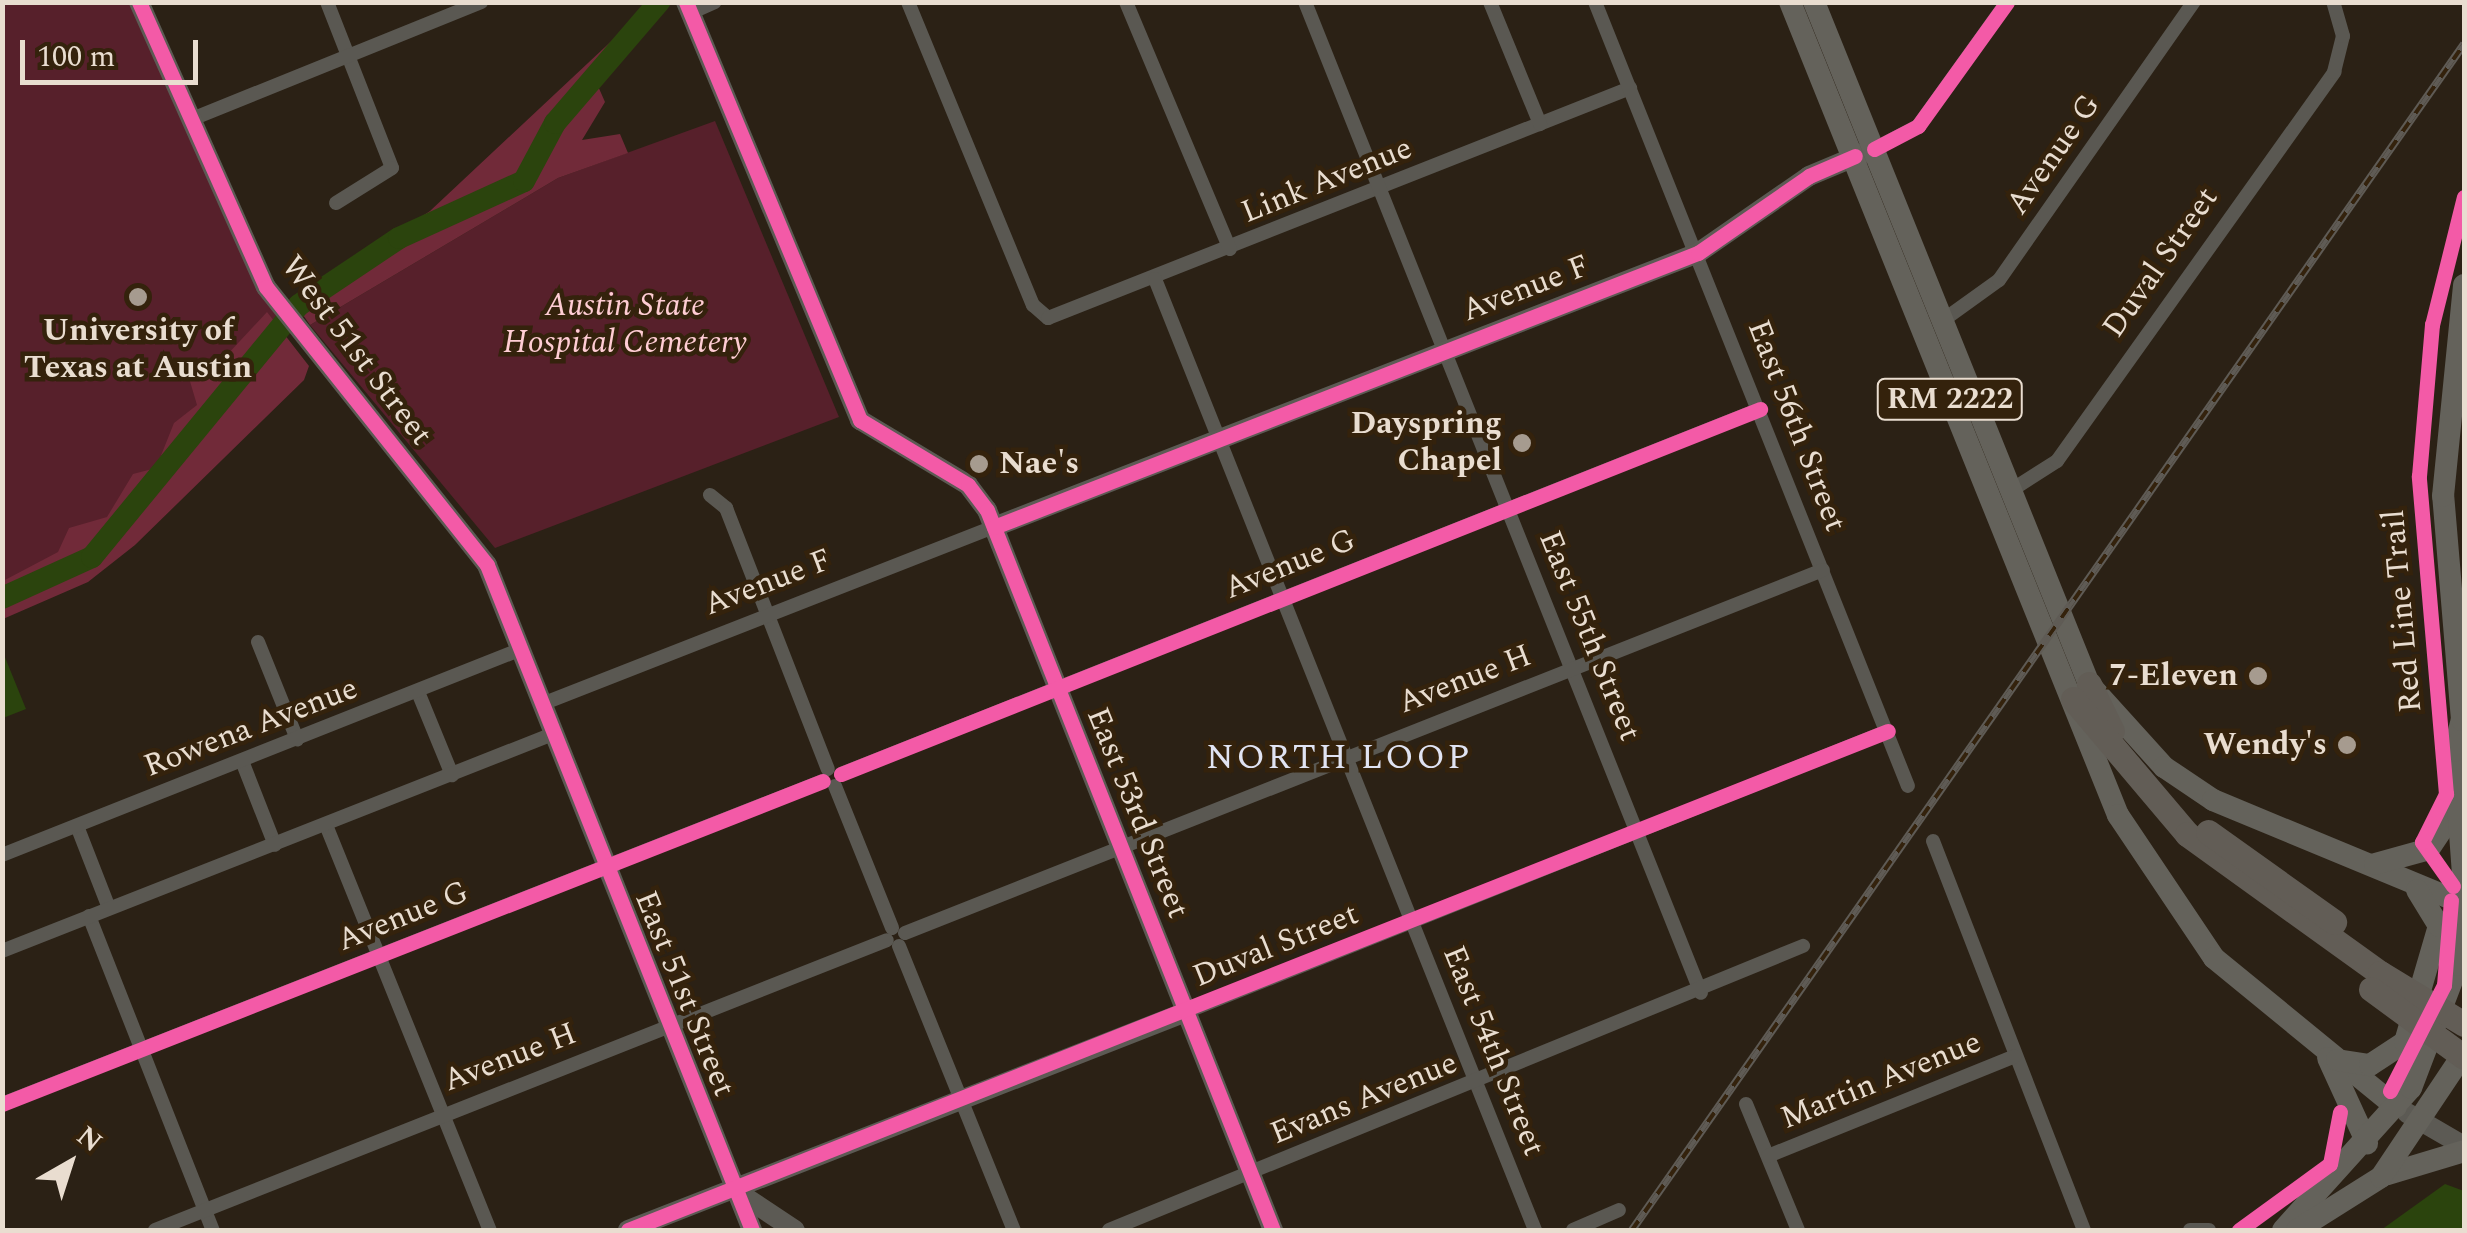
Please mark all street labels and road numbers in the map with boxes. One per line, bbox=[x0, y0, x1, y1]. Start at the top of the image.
street label: Avenue G bbox=[1999, 87, 2109, 223]
street label: Link Avenue bbox=[1236, 129, 1418, 233]
street label: Duval Street bbox=[2095, 180, 2227, 346]
street label: Avenue F bbox=[1457, 247, 1595, 331]
street label: West 51st Street bbox=[272, 248, 440, 454]
street label: East 56th Street bbox=[1738, 315, 1854, 537]
road number: RM 2222 bbox=[1875, 374, 2025, 424]
street label: Red Line Trail bbox=[2375, 508, 2431, 714]
street label: Avenue G bbox=[1219, 521, 1361, 609]
street label: East 55th Street bbox=[1529, 525, 1649, 747]
street label: Avenue F bbox=[699, 541, 837, 625]
street label: Avenue H bbox=[1393, 637, 1537, 723]
street label: Rowena Avenue bbox=[139, 670, 363, 786]
street label: East 53rd Street bbox=[1077, 702, 1197, 924]
street label: Avenue G bbox=[332, 873, 474, 961]
street label: East 51st Street bbox=[625, 886, 743, 1102]
street label: Duval Street bbox=[1188, 895, 1364, 997]
street label: East 54th Street bbox=[1433, 940, 1553, 1162]
street label: Avenue H bbox=[438, 1015, 582, 1101]
street label: Martin Avenue bbox=[1775, 1023, 1987, 1139]
street label: Evans Avenue bbox=[1265, 1044, 1463, 1154]

